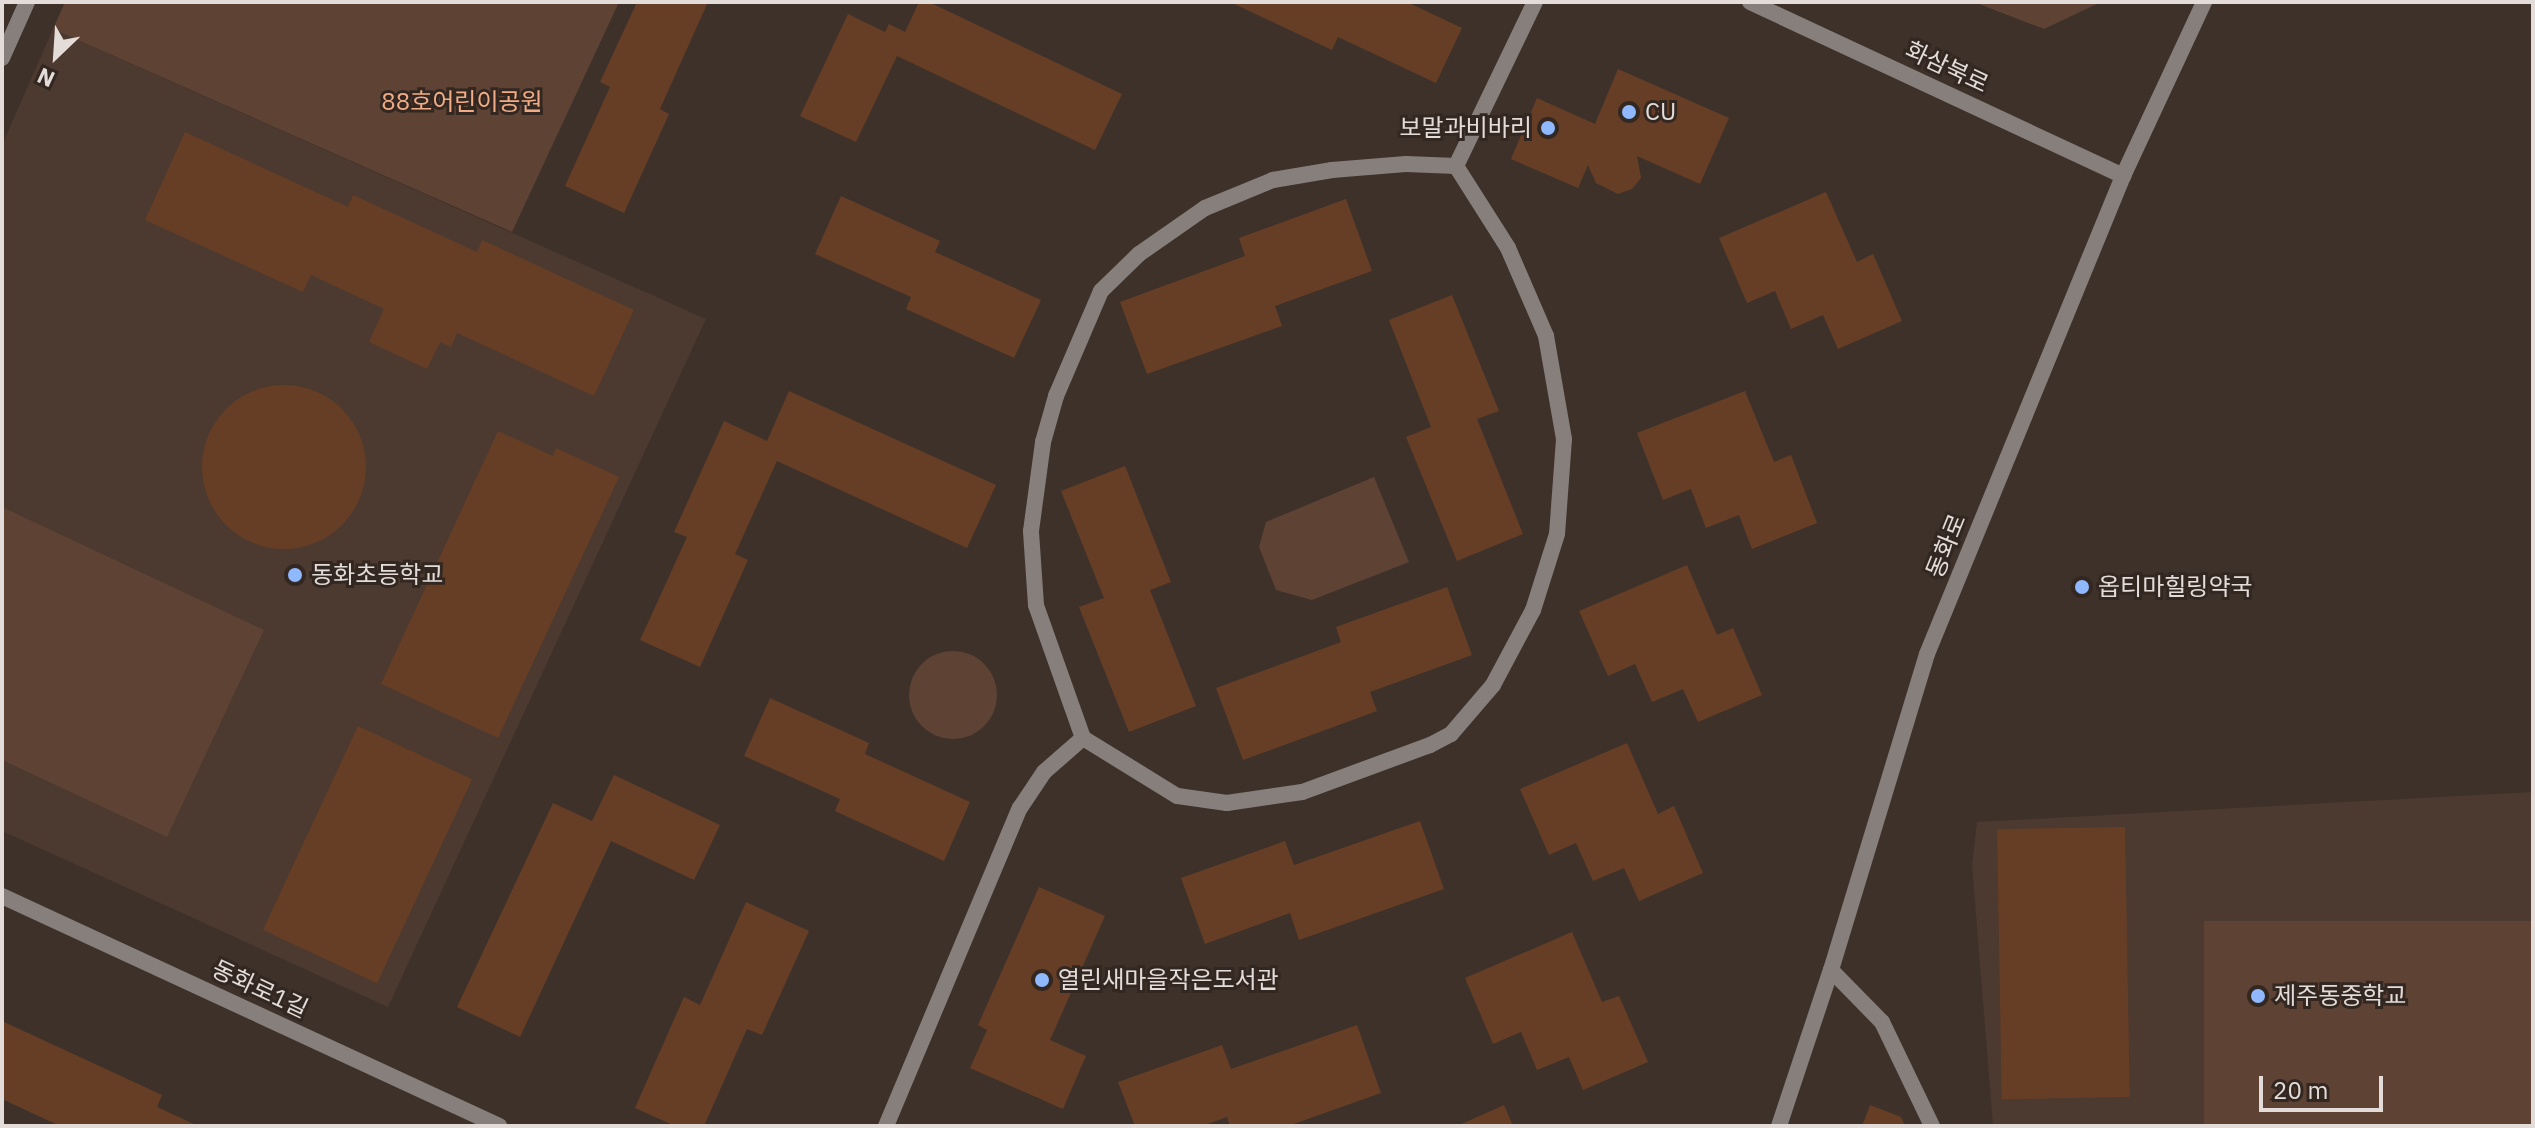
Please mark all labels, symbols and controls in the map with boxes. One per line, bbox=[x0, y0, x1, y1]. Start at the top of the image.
north arrow bbox=[16, 16, 96, 96]
street label: 화삼북로 bbox=[1901, 35, 1993, 99]
text: N bbox=[32, 62, 59, 95]
park label: 88호어린이공원 bbox=[381, 88, 543, 116]
place label: CU bbox=[1645, 98, 1676, 126]
marker: CU bbox=[1620, 103, 1638, 121]
place label: 보말과비바리 bbox=[1400, 114, 1532, 142]
marker: 보말과비바리 bbox=[1539, 119, 1557, 137]
street label: 동화로 bbox=[1920, 510, 1972, 582]
place label: 동화초등학교 bbox=[311, 561, 443, 589]
marker: 동화초등학교 bbox=[286, 566, 304, 584]
place label: 옵티마힐링약국 bbox=[2098, 573, 2253, 601]
marker: 옵티마힐링약국 bbox=[2073, 578, 2091, 596]
street label: 동화로1길 bbox=[207, 954, 313, 1024]
place label: 열린새마을작은도서관 bbox=[1058, 966, 1279, 994]
marker: 열린새마을작은도서관 bbox=[1033, 971, 1051, 989]
place label: 제주동중학교 bbox=[2274, 982, 2406, 1010]
marker: 제주동중학교 bbox=[2249, 987, 2267, 1005]
scale bar bbox=[2263, 1060, 2387, 1110]
text: 20 m bbox=[2273, 1074, 2328, 1106]

